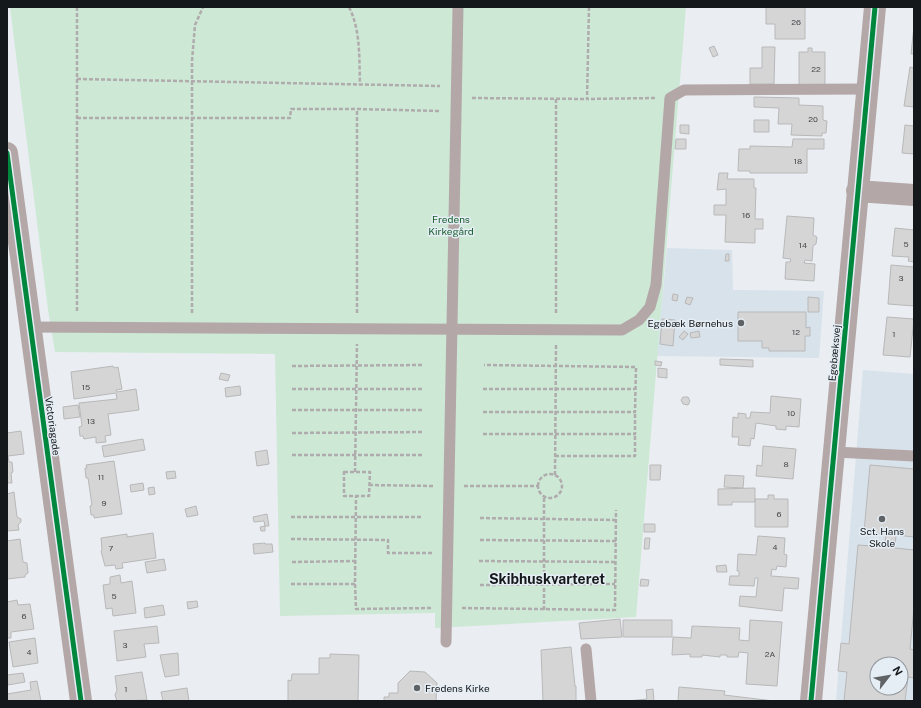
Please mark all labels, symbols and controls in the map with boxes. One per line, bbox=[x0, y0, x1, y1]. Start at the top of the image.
house number: 26 bbox=[791, 17, 801, 27]
house number: 22 bbox=[811, 64, 821, 74]
house number: 20 bbox=[808, 114, 818, 124]
house number: 18 bbox=[794, 156, 802, 166]
house number: 16 bbox=[742, 210, 750, 220]
park label: Fredens Kirkegård bbox=[428, 213, 474, 237]
house number: 5 bbox=[903, 239, 909, 249]
house number: 14 bbox=[799, 240, 807, 250]
house number: 3 bbox=[898, 273, 904, 283]
place label: Egebæk Børnehus bbox=[648, 317, 733, 329]
marker: Egebæk Børnehus bbox=[736, 318, 746, 328]
street label: Egebæksvej bbox=[826, 324, 842, 382]
house number: 12 bbox=[792, 327, 800, 337]
house number: 1 bbox=[892, 329, 896, 339]
house number: 15 bbox=[82, 382, 90, 392]
street label: Victoriagade bbox=[43, 396, 63, 456]
house number: 10 bbox=[787, 408, 795, 418]
house number: 13 bbox=[87, 416, 95, 426]
house number: 8 bbox=[783, 459, 789, 469]
house number: 11 bbox=[98, 472, 104, 482]
house number: 9 bbox=[102, 498, 107, 508]
house number: 6 bbox=[777, 509, 782, 519]
marker: Sct. Hans Skole bbox=[877, 514, 887, 524]
place label: Sct. Hans Skole bbox=[860, 525, 904, 549]
house number: 4 bbox=[772, 542, 778, 552]
house number: 7 bbox=[109, 543, 114, 553]
district label: Skibhuskvarteret bbox=[489, 571, 605, 587]
house number: 5 bbox=[111, 591, 117, 601]
house number: 6 bbox=[22, 611, 27, 621]
house number: 3 bbox=[122, 640, 128, 650]
house number: 4 bbox=[26, 647, 32, 657]
house number: 2A bbox=[765, 649, 776, 659]
north arrow bbox=[869, 656, 909, 696]
text: N bbox=[890, 664, 905, 678]
place label: Fredens Kirke bbox=[425, 682, 490, 694]
marker: Fredens Kirke bbox=[412, 683, 422, 693]
house number: 1 bbox=[124, 684, 128, 694]

